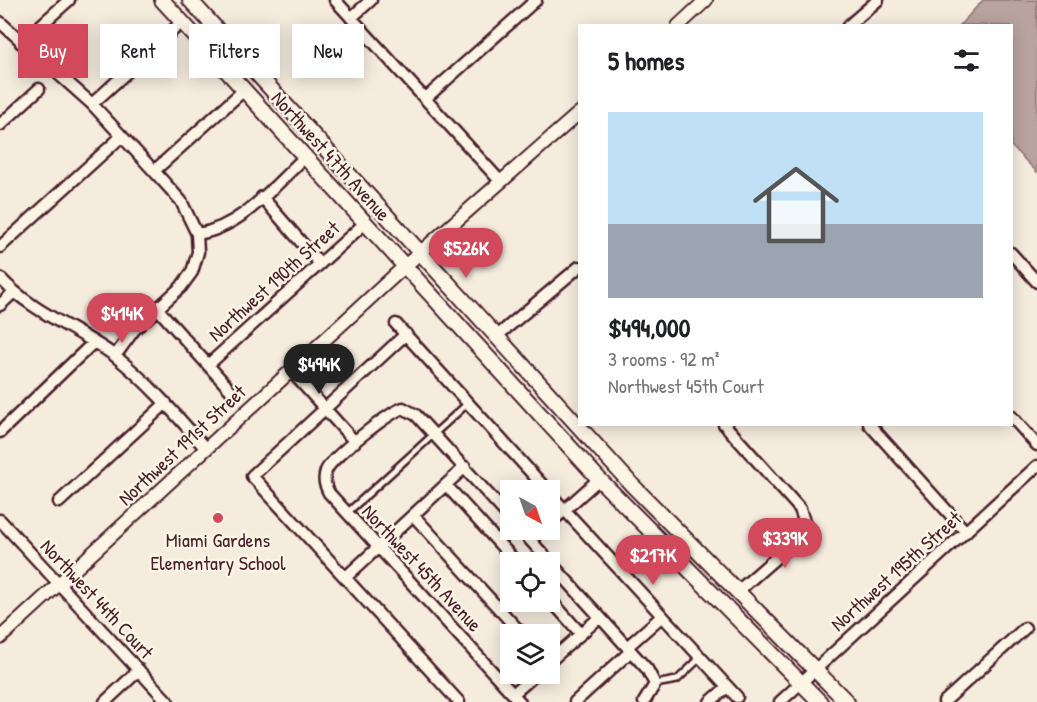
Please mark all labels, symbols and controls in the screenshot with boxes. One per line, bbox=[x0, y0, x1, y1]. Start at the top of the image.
chip: Buy bbox=[18, 24, 88, 78]
chip: Rent bbox=[100, 24, 177, 78]
chip: Filters bbox=[189, 24, 280, 78]
chip: New bbox=[292, 24, 364, 78]
text: 5 homes bbox=[608, 43, 684, 78]
icon: filters bbox=[950, 44, 983, 77]
street label: Northwest 47th Avenue bbox=[266, 85, 397, 226]
icon: home bbox=[742, 151, 850, 259]
street label: Northwest 190th Street bbox=[202, 214, 346, 347]
pin: $526K bbox=[424, 228, 508, 279]
text: $526K bbox=[443, 234, 489, 261]
pin: $414K bbox=[80, 293, 164, 344]
text: $414K bbox=[101, 299, 143, 326]
text: $494,000 bbox=[608, 310, 690, 345]
pin: $494K bbox=[277, 344, 361, 395]
text: 3 rooms · 92 m² bbox=[608, 345, 719, 372]
text: $494K bbox=[298, 350, 340, 377]
text: Northwest 45th Court bbox=[608, 372, 764, 399]
street label: Northwest 191st Street bbox=[112, 378, 252, 511]
north arrow bbox=[500, 480, 560, 540]
map controls bbox=[500, 480, 560, 684]
street label: Northwest 45th Avenue bbox=[356, 498, 488, 637]
street label: Northwest 195th Street bbox=[824, 504, 968, 637]
marker: Miami Gardens Elementary School bbox=[211, 511, 225, 525]
pin: $339K bbox=[743, 518, 827, 569]
text: $339K bbox=[762, 524, 808, 551]
place label: Miami Gardens Elementary School bbox=[151, 526, 286, 576]
street label: Northwest 44th Court bbox=[35, 533, 161, 665]
pin: $217K bbox=[611, 535, 695, 586]
text: $217K bbox=[629, 541, 677, 568]
button: locate bbox=[500, 552, 560, 612]
button: layers bbox=[500, 624, 560, 684]

